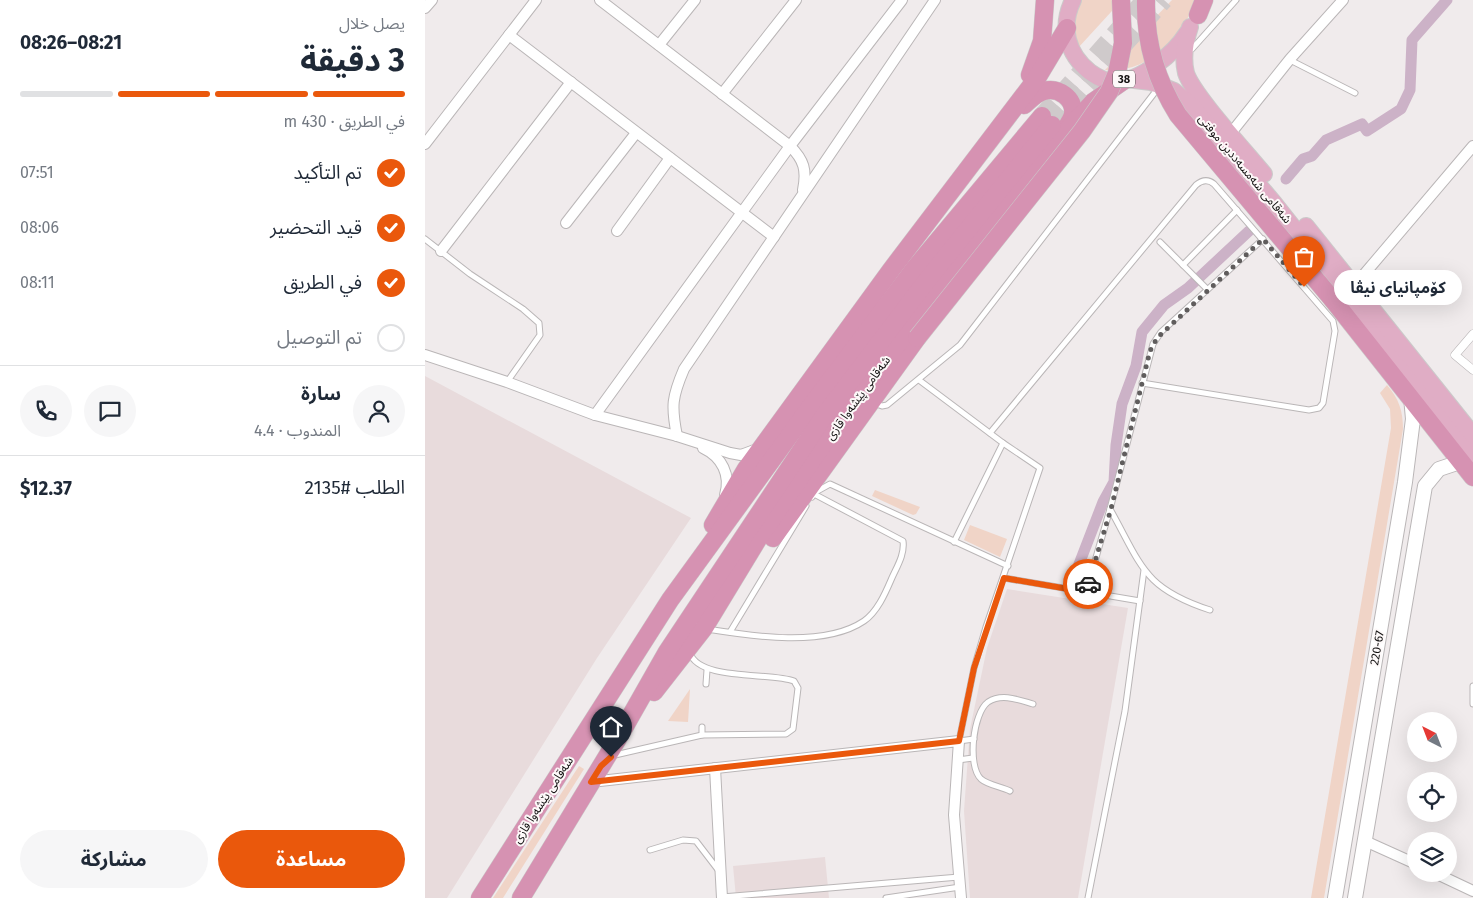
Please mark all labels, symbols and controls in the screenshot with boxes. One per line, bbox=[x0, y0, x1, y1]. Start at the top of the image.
text: يصل خلال bbox=[339, 14, 405, 33]
text: 08:21–08:26 bbox=[20, 31, 122, 54]
text: 3 دقيقة bbox=[300, 41, 405, 79]
road number: 38 bbox=[1113, 70, 1135, 88]
text: في الطريق · 430 m bbox=[283, 112, 405, 131]
street label: شەقامی شەمسەددین موفتی bbox=[1195, 112, 1295, 226]
icon: check bbox=[377, 159, 405, 187]
text: تم التأكيد bbox=[294, 161, 362, 184]
text: 07:51 bbox=[20, 163, 54, 182]
icon: check bbox=[377, 214, 405, 242]
text: قيد التحضير bbox=[270, 216, 362, 239]
text: 08:06 bbox=[20, 218, 59, 237]
pin bbox=[1283, 236, 1325, 287]
icon: bag bbox=[1290, 243, 1318, 271]
icon: check bbox=[377, 269, 405, 297]
callout: کۆمپانیای نیڤا bbox=[1334, 270, 1461, 304]
text: في الطريق bbox=[284, 271, 362, 294]
text: 08:11 bbox=[20, 273, 55, 292]
text: کۆمپانیای نیڤا bbox=[1350, 278, 1446, 297]
text: تم التوصيل bbox=[277, 326, 362, 349]
street label: شەقامی پێشەوا قازی bbox=[823, 353, 894, 443]
text: سارة bbox=[301, 382, 341, 405]
button: phone bbox=[20, 385, 72, 437]
button: chat bbox=[84, 385, 136, 437]
button: person bbox=[353, 385, 405, 437]
text: المندوب · 4.4 bbox=[254, 421, 341, 440]
text: الطلب #2135 bbox=[305, 476, 405, 499]
text: $12.37 bbox=[20, 477, 72, 500]
courier bbox=[1063, 559, 1113, 609]
icon: car bbox=[1074, 570, 1102, 598]
street label: 220-67 bbox=[1367, 630, 1387, 666]
pin bbox=[590, 706, 632, 757]
north arrow bbox=[1407, 712, 1457, 762]
map controls bbox=[1407, 712, 1457, 882]
icon: home bbox=[597, 713, 625, 741]
street label: شەقامی پێشەوا قازی bbox=[510, 754, 577, 846]
button: locate bbox=[1407, 772, 1457, 822]
button: مشاركة bbox=[20, 830, 208, 888]
button: مساعدة bbox=[218, 830, 405, 888]
button: layers bbox=[1407, 832, 1457, 882]

